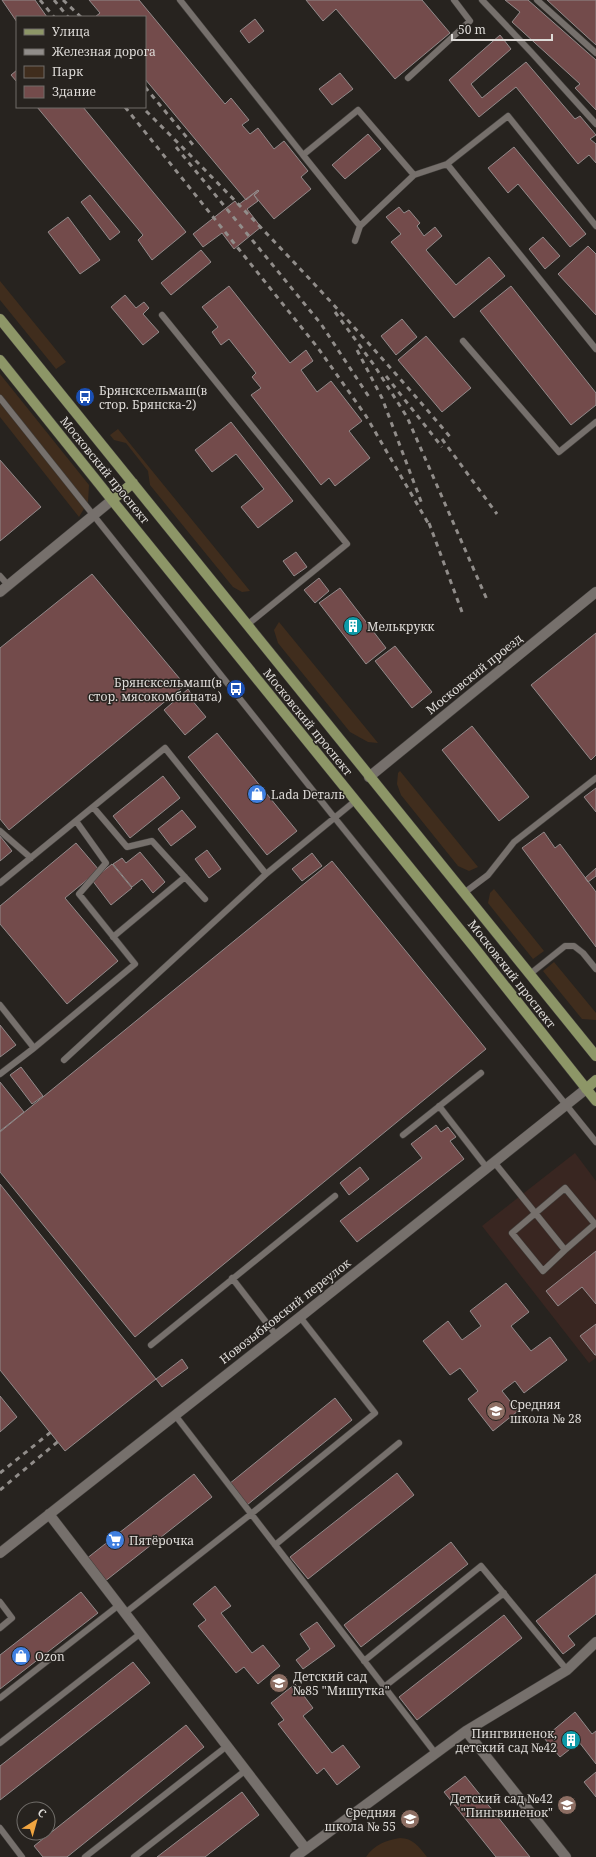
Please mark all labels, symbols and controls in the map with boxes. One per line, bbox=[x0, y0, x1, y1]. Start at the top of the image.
legend bbox=[16, 16, 146, 108]
scale bar bbox=[452, 16, 552, 42]
text: 50 m bbox=[458, 21, 486, 38]
text: Улица bbox=[52, 23, 90, 40]
text: Железная дорога bbox=[51, 43, 156, 60]
text: Парк bbox=[52, 63, 84, 80]
text: Здание bbox=[52, 83, 96, 100]
place label: Брянсксельмаш(в стор. Брянска-2) bbox=[99, 382, 207, 413]
bus stop icon: Брянсксельмаш(в стор. Брянска-2) bbox=[74, 386, 96, 408]
street label: Московский проспект bbox=[56, 413, 154, 528]
building icon: Мелькрукк bbox=[342, 615, 364, 637]
place label: Мелькрукк bbox=[367, 618, 435, 635]
street label: Московский проезд bbox=[422, 630, 526, 718]
street label: Московский проспект bbox=[259, 665, 357, 780]
place label: Брянсксельмаш(в стор. мясокомбината) bbox=[88, 674, 222, 705]
bus stop icon: Брянсксельмаш(в стор. мясокомбината) bbox=[225, 678, 247, 700]
shop icon: Lada Dеталь bbox=[246, 783, 268, 805]
place label: Lada Dеталь bbox=[271, 786, 345, 803]
street label: Московский проспект bbox=[464, 916, 560, 1032]
street label: Новозыбковский переулок bbox=[216, 1254, 355, 1368]
place label: Средняя школа № 28 bbox=[510, 1396, 582, 1427]
school or university icon: Средняя школа № 28 bbox=[485, 1400, 507, 1422]
supermarket icon: Пятёрочка bbox=[104, 1529, 126, 1551]
place label: Пятёрочка bbox=[129, 1532, 194, 1549]
shop icon: Ozon bbox=[10, 1645, 32, 1667]
place label: Ozon bbox=[35, 1648, 65, 1665]
place label: Детский сад №85 "Мишутка" bbox=[293, 1668, 390, 1699]
school or university icon: Детский сад №85 "Мишутка" bbox=[268, 1672, 290, 1694]
place label: Пингвиненок, детский сад №42 bbox=[455, 1725, 557, 1756]
building icon: Пингвиненок, детский сад №42 bbox=[560, 1729, 582, 1751]
place label: Детский сад №42 "Пингвиненок" bbox=[450, 1790, 553, 1821]
school or university icon: Детский сад №42 "Пингвиненок" bbox=[556, 1794, 578, 1816]
north arrow bbox=[16, 1801, 56, 1841]
text: С bbox=[35, 1804, 50, 1821]
place label: Средняя школа № 55 bbox=[324, 1804, 396, 1835]
school or university icon: Средняя школа № 55 bbox=[399, 1808, 421, 1830]

